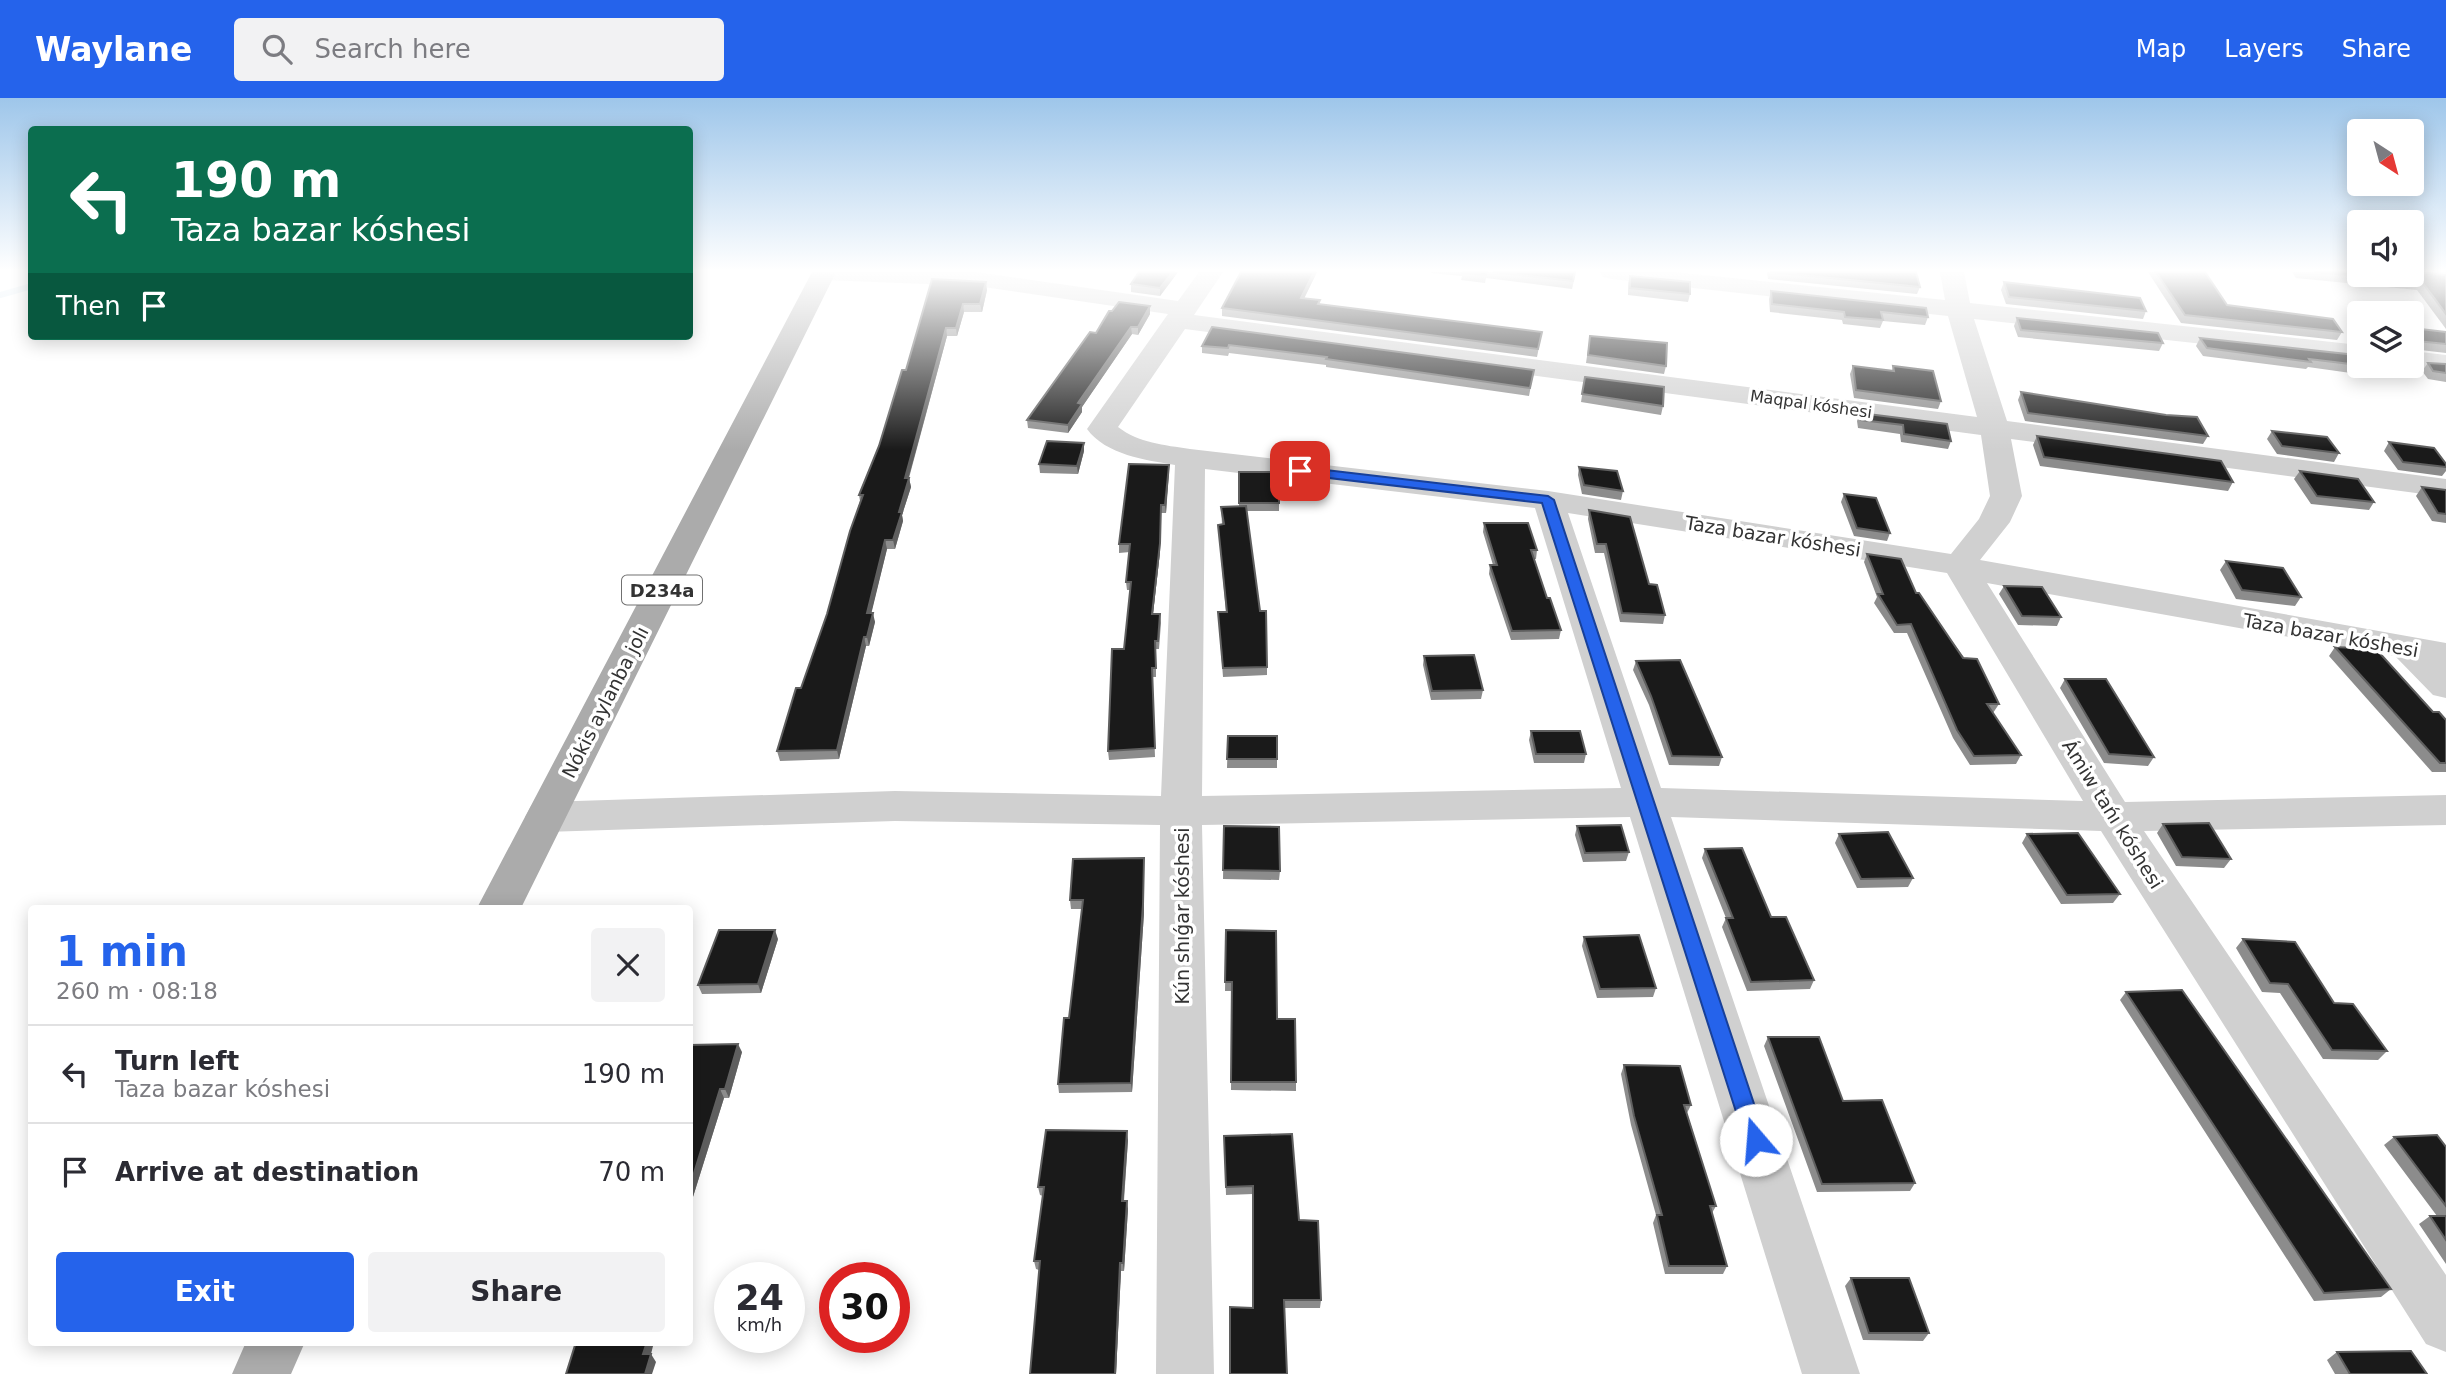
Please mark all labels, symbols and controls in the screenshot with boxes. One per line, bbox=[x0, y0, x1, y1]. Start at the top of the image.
search box bbox=[234, 18, 724, 81]
text: Waylane bbox=[35, 30, 192, 69]
icon: search bbox=[258, 30, 296, 68]
text: Search here bbox=[314, 34, 471, 64]
text: Map bbox=[2136, 35, 2186, 63]
text: Layers bbox=[2224, 35, 2304, 63]
text: Share bbox=[2342, 35, 2411, 63]
north arrow bbox=[2347, 119, 2424, 196]
map controls bbox=[2347, 119, 2424, 378]
text: 190 m bbox=[171, 152, 341, 209]
icon: left bbox=[56, 154, 147, 245]
button: sound bbox=[2347, 210, 2424, 287]
text: Taza bazar kóshesi bbox=[171, 211, 470, 249]
icon: arrive bbox=[135, 287, 173, 325]
text: Then bbox=[56, 291, 121, 321]
button: layers bbox=[2347, 301, 2424, 378]
street label: Maqpal kóshesi bbox=[1749, 386, 1873, 422]
pin bbox=[1270, 441, 1330, 501]
icon: arrive bbox=[1281, 452, 1319, 490]
street label: Taza bazar kóshesi bbox=[1683, 511, 1862, 561]
road number: D234a bbox=[622, 576, 702, 604]
street label: Taza bazar kóshesi bbox=[2241, 609, 2420, 661]
street label: Nókis aylanba jolı bbox=[557, 623, 653, 781]
street label: Ámiw tańı kóshesi bbox=[2058, 735, 2168, 893]
street label: Kún shıǵar kóshesi bbox=[1171, 827, 1193, 1005]
text: 1 min bbox=[56, 927, 188, 976]
button: close bbox=[591, 928, 665, 1002]
text: 260 m · 08:18 bbox=[56, 978, 218, 1004]
text: Turn left bbox=[115, 1046, 239, 1076]
icon: left bbox=[56, 1055, 94, 1093]
text: 190 m bbox=[582, 1059, 665, 1089]
text: Taza bazar kóshesi bbox=[115, 1076, 330, 1102]
position arrow bbox=[1719, 1103, 1793, 1177]
icon: arrive bbox=[56, 1153, 94, 1191]
text: Arrive at destination bbox=[115, 1157, 419, 1187]
text: 70 m bbox=[598, 1157, 665, 1187]
button: Exit bbox=[56, 1252, 354, 1332]
button: Share bbox=[368, 1252, 665, 1332]
speed limit sign: 30 bbox=[819, 1262, 910, 1353]
text: 24 bbox=[735, 1278, 784, 1318]
text: km/h bbox=[737, 1314, 782, 1335]

